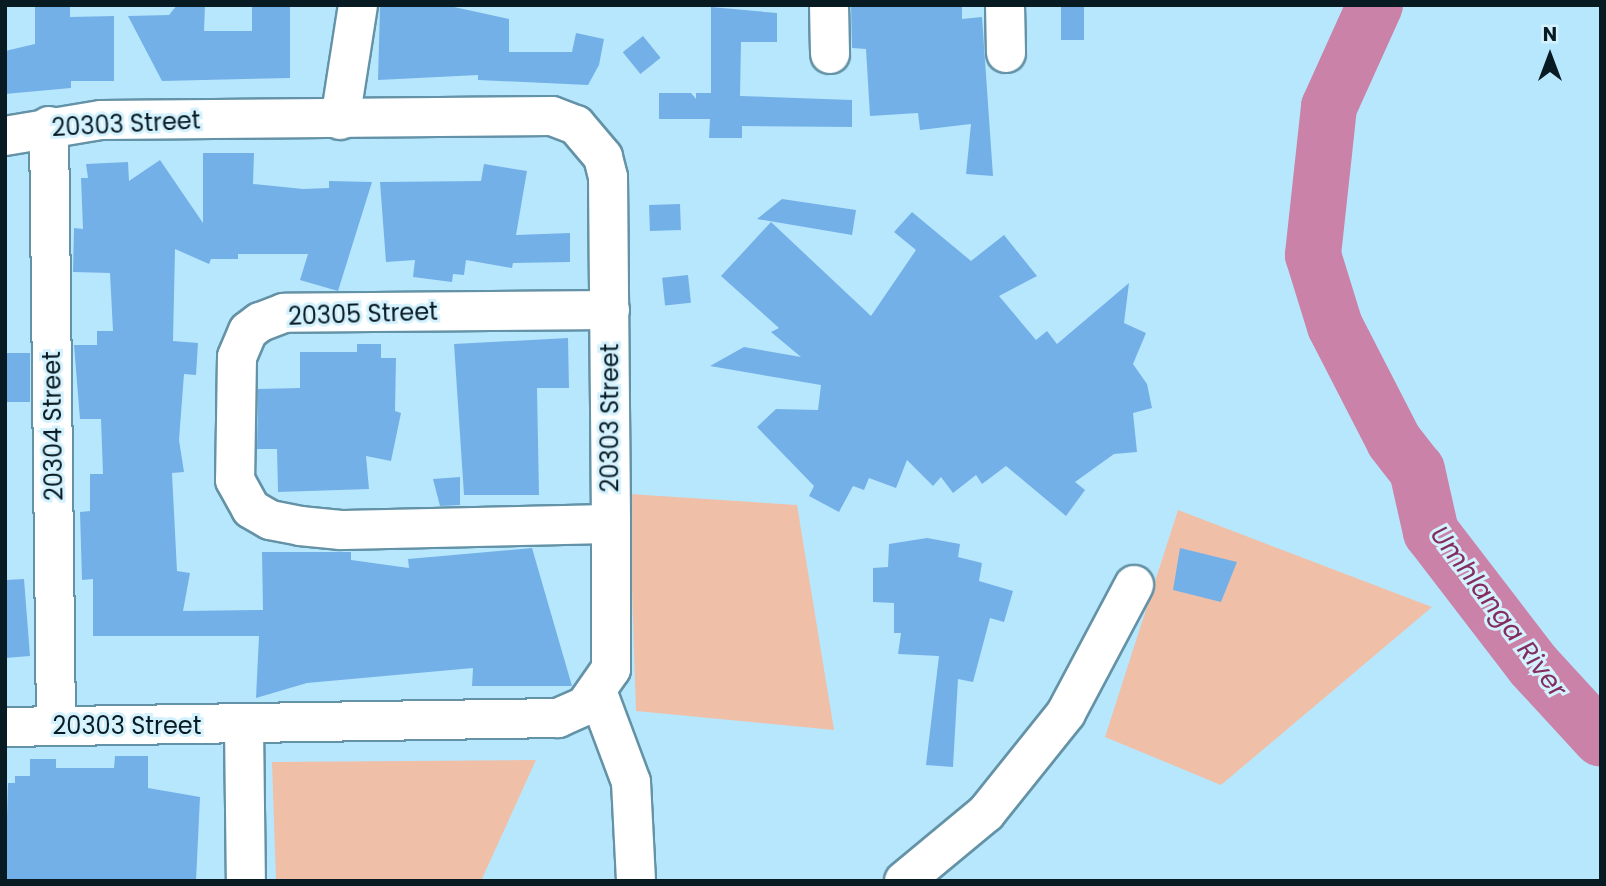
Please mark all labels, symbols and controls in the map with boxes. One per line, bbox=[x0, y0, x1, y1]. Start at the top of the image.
north arrow bbox=[1515, 21, 1585, 91]
text: N bbox=[1543, 21, 1557, 48]
street label: 20303 Street bbox=[51, 106, 201, 142]
street label: 20305 Street bbox=[288, 297, 438, 331]
street label: 20303 Street bbox=[596, 344, 624, 492]
street label: 20304 Street bbox=[37, 351, 69, 501]
water label: Umhlanga River bbox=[1423, 520, 1573, 704]
street label: 20303 Street bbox=[53, 712, 201, 740]

